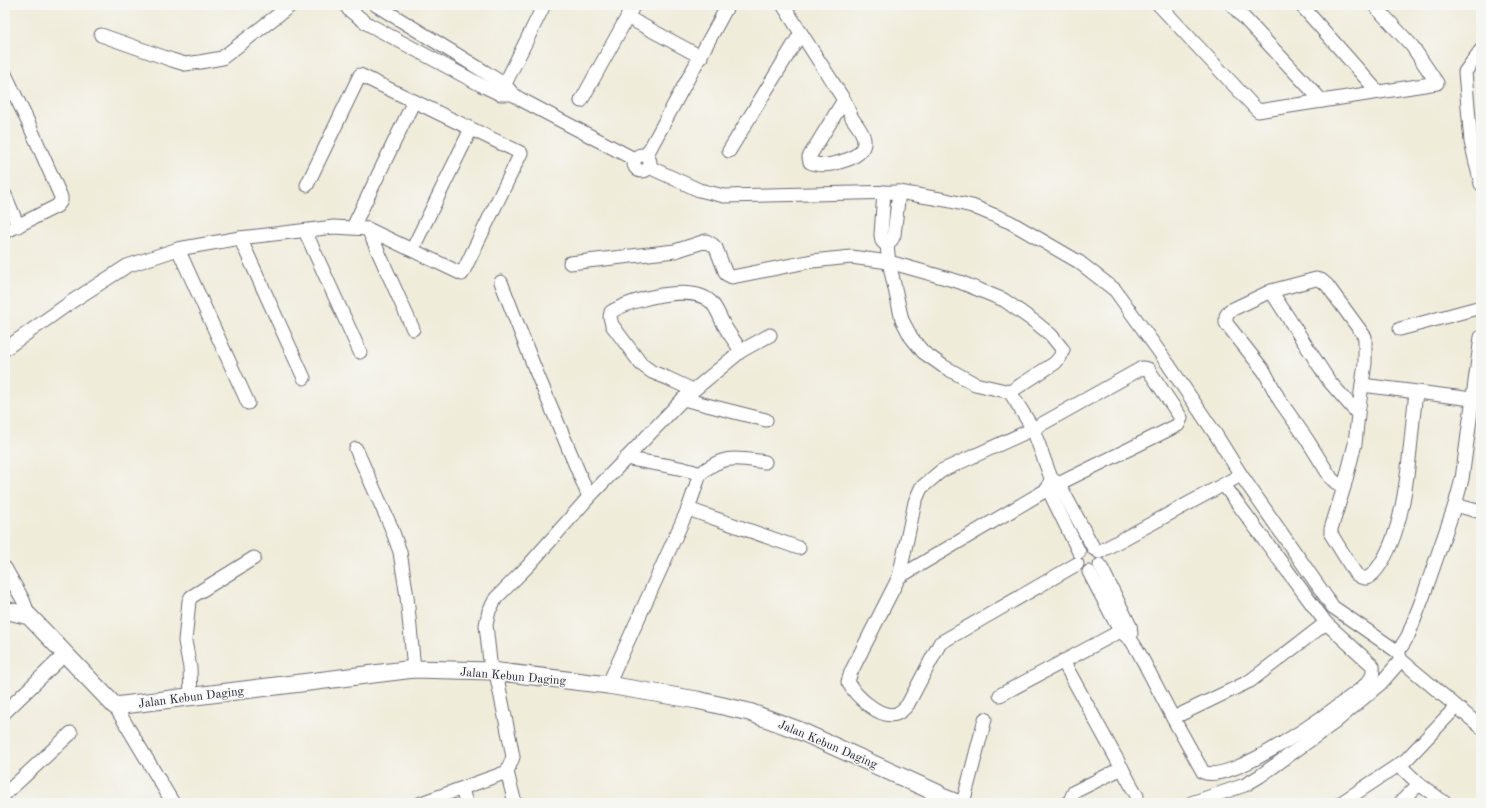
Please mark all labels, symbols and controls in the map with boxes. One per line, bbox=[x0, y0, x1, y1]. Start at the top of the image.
street label: Jalan Kebun Daging bbox=[459, 666, 567, 688]
street label: Jalan Kebun Daging bbox=[138, 685, 245, 710]
street label: Jalan Kebun Daging bbox=[776, 719, 879, 771]

